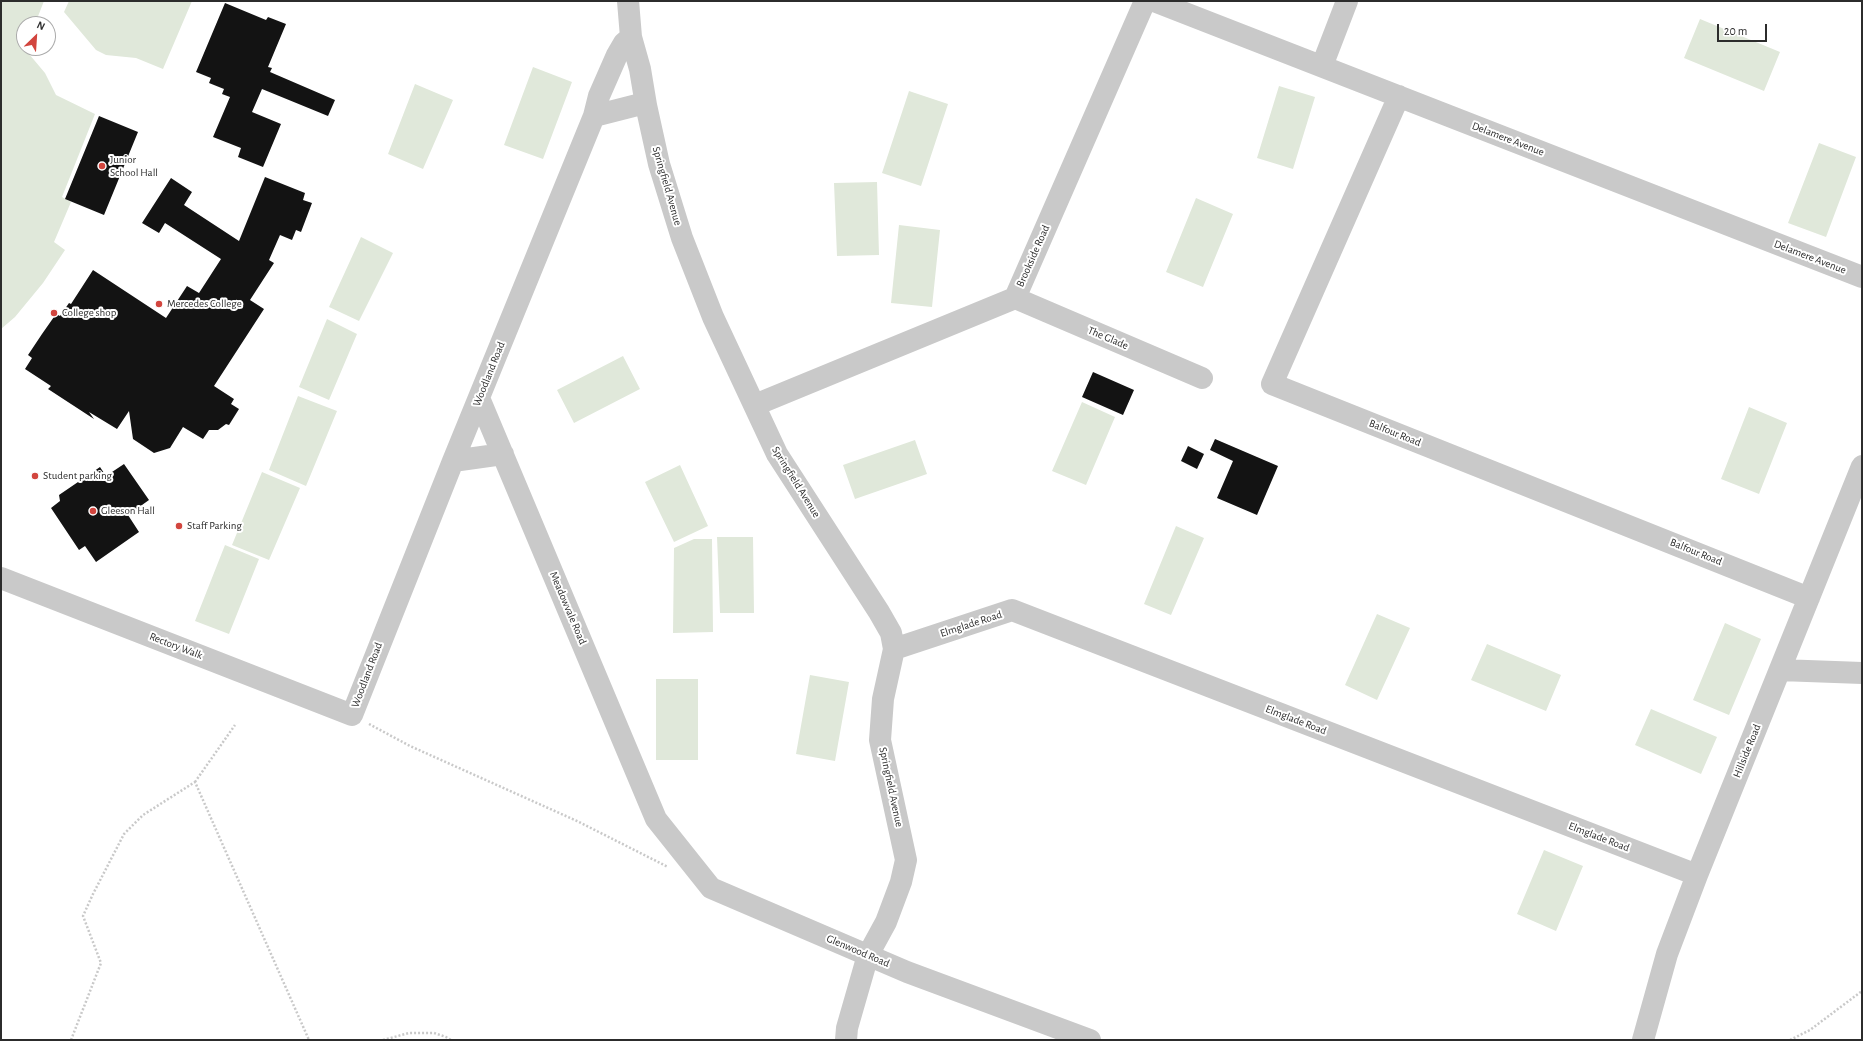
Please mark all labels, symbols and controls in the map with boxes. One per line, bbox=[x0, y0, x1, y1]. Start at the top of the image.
north arrow bbox=[16, 16, 56, 56]
scale bar bbox=[1719, 16, 1769, 42]
text: N bbox=[35, 19, 47, 32]
text: 20 m bbox=[1724, 25, 1747, 37]
street label: Delamere Avenue bbox=[1470, 119, 1546, 159]
street label: Springfield Avenue bbox=[649, 145, 685, 227]
place label: Junior School Hall bbox=[110, 153, 158, 179]
marker: Junior School Hall bbox=[97, 161, 107, 171]
street label: Brookside Road bbox=[1013, 223, 1053, 289]
street label: Delamere Avenue bbox=[1772, 237, 1848, 277]
place label: Mercedes College bbox=[167, 297, 242, 311]
marker: Mercedes College bbox=[154, 299, 164, 309]
place label: College shop bbox=[62, 306, 116, 320]
marker: College shop bbox=[49, 308, 59, 318]
street label: The Glade bbox=[1086, 324, 1130, 352]
street label: Woodland Road bbox=[470, 340, 508, 408]
street label: Balfour Road bbox=[1367, 417, 1423, 449]
street label: Springfield Avenue bbox=[769, 444, 823, 520]
place label: Student parking bbox=[43, 469, 112, 483]
marker: Student parking bbox=[30, 471, 40, 481]
place label: Gleeson Hall bbox=[101, 504, 155, 518]
marker: Gleeson Hall bbox=[88, 506, 98, 516]
place label: Staff Parking bbox=[187, 519, 242, 533]
marker: Staff Parking bbox=[174, 521, 184, 531]
street label: Balfour Road bbox=[1668, 536, 1724, 568]
street label: Meadowvale Road bbox=[547, 570, 589, 646]
street label: Elmglade Road bbox=[938, 608, 1004, 640]
street label: Rectory Walk bbox=[148, 630, 204, 662]
street label: Woodland Road bbox=[349, 641, 385, 709]
street label: Elmglade Road bbox=[1264, 702, 1328, 738]
street label: Hillside Road bbox=[1730, 722, 1764, 780]
street label: Springfield Avenue bbox=[876, 746, 906, 828]
street label: Elmglade Road bbox=[1567, 819, 1631, 855]
street label: Glenwood Road bbox=[824, 932, 892, 970]

